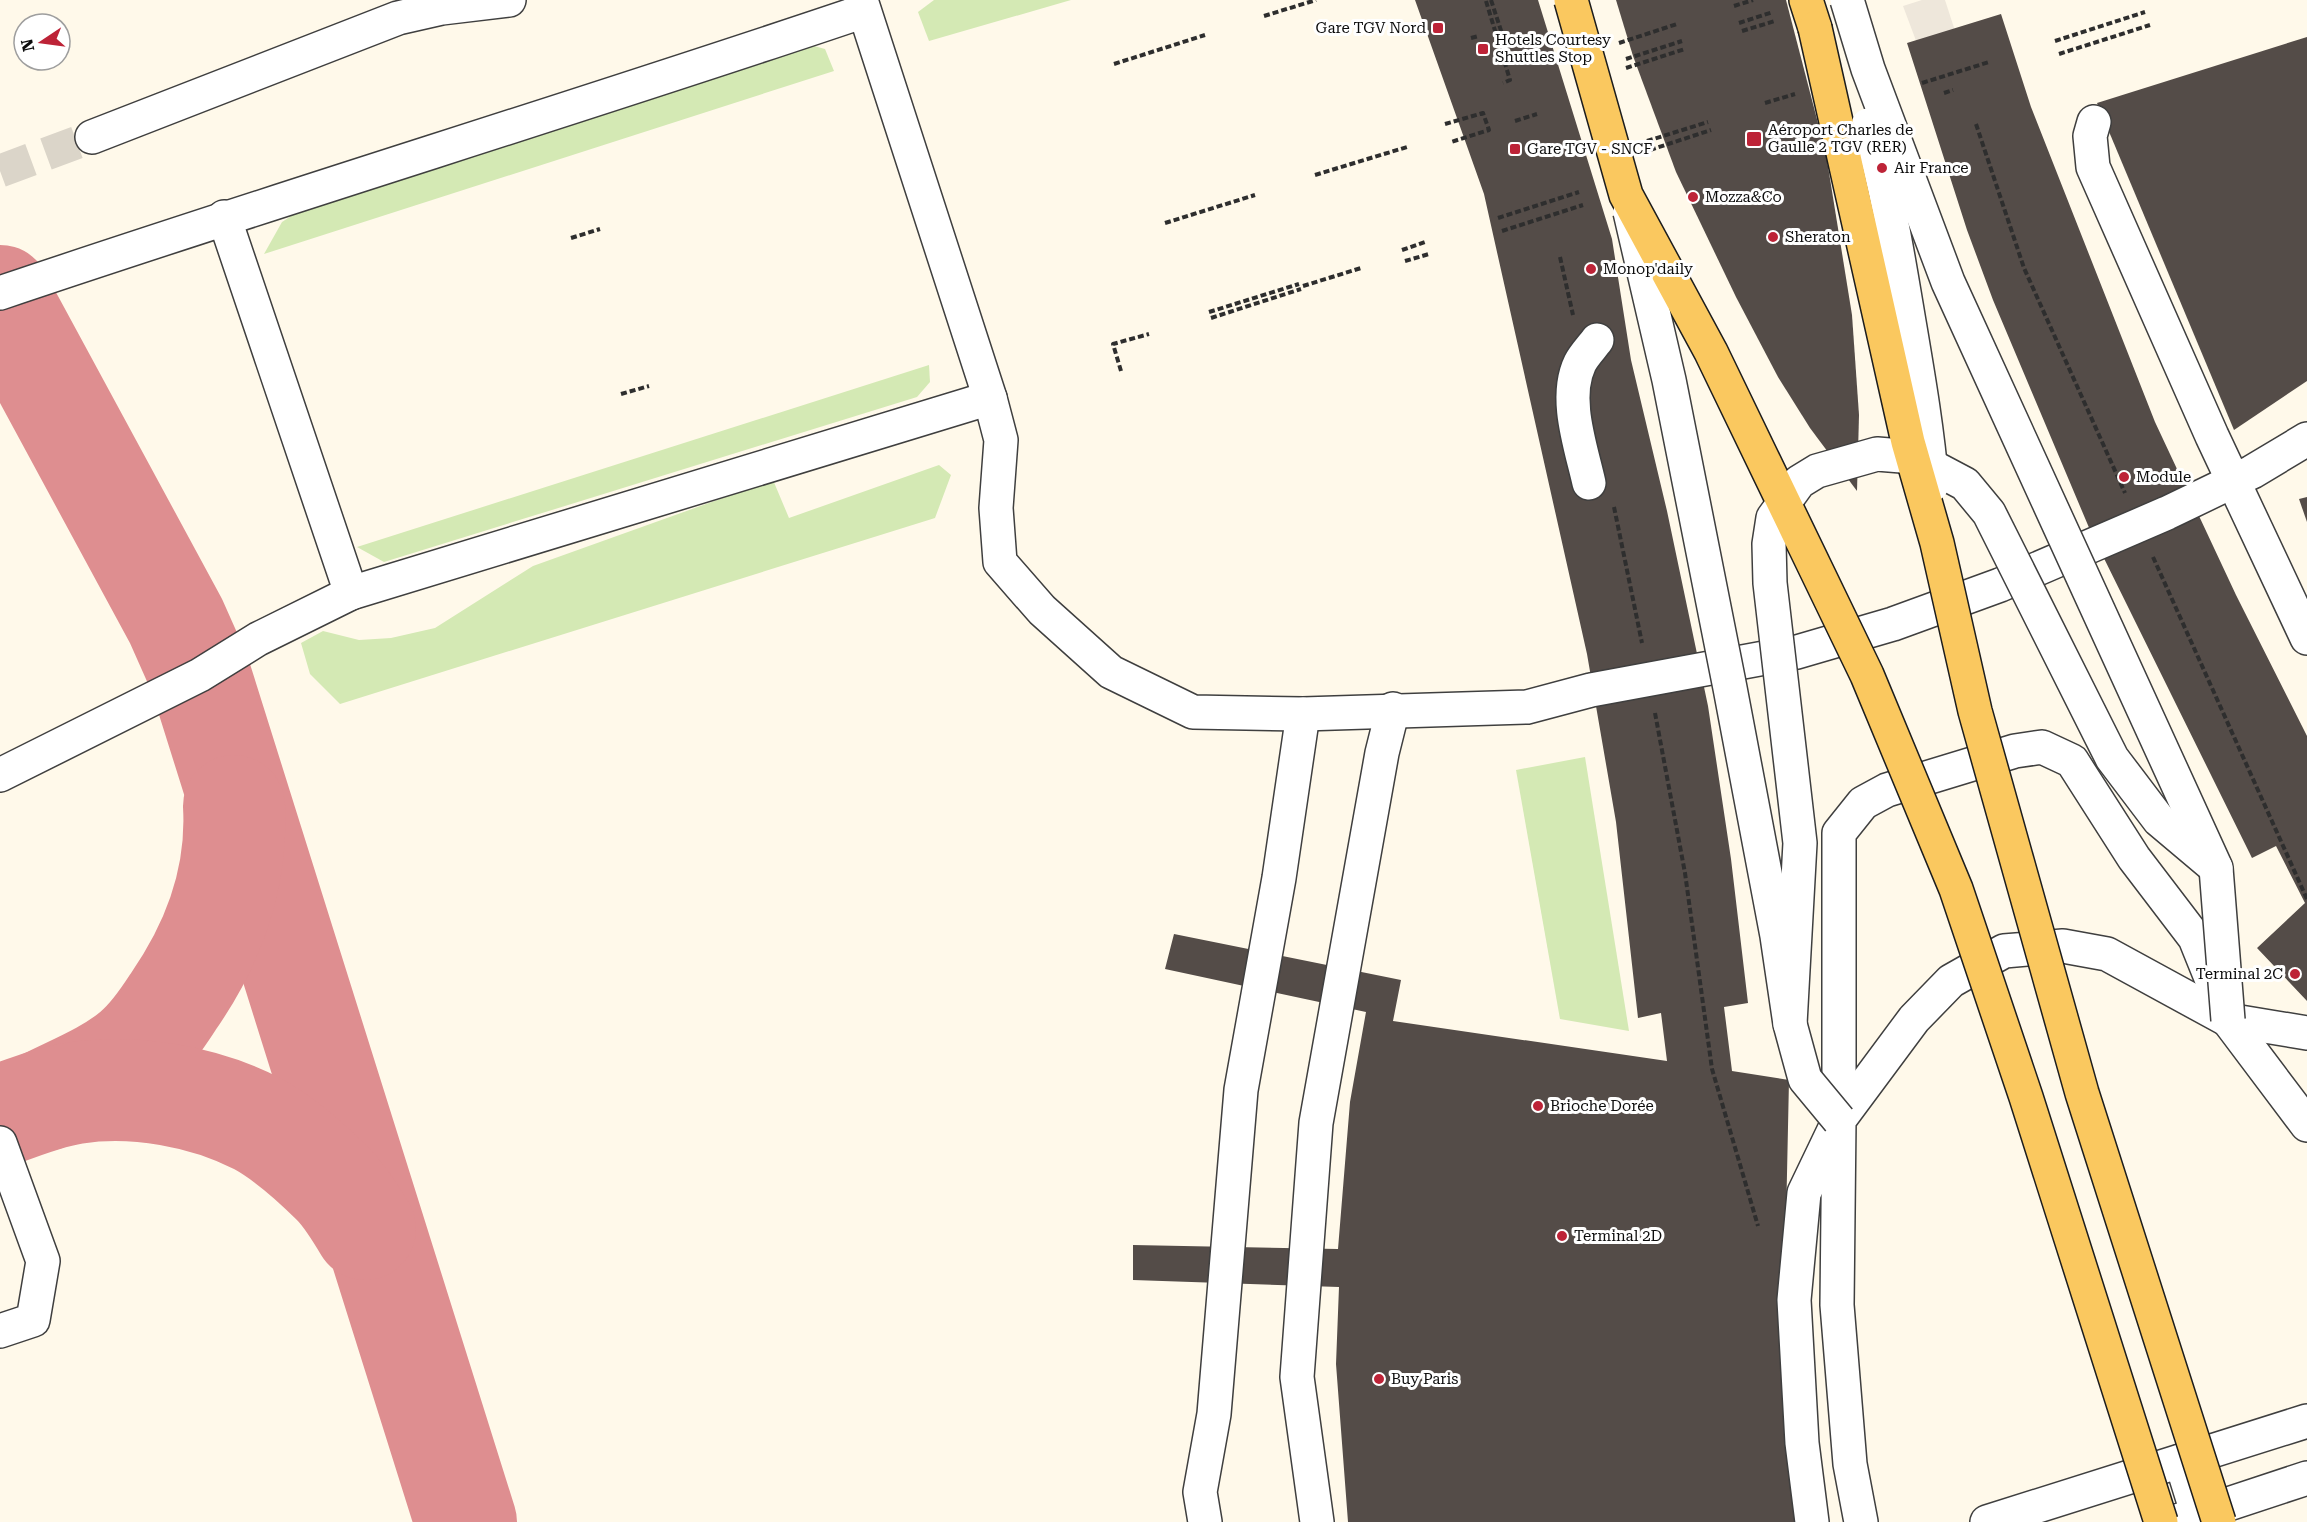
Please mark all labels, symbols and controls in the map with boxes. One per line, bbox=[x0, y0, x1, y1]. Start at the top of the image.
north arrow bbox=[12, 12, 72, 72]
place label: Gare TGV Nord bbox=[1316, 19, 1426, 37]
marker: Gare TGV Nord bbox=[1431, 21, 1445, 35]
place label: Hotels Courtesy Shuttles Stop bbox=[1495, 31, 1611, 66]
text: N bbox=[17, 37, 39, 53]
marker: Hotels Courtesy Shuttles Stop bbox=[1476, 42, 1490, 56]
place label: Aéroport Charles de Gaulle 2 TGV (RER) bbox=[1768, 121, 1913, 156]
marker: Aéroport Charles de Gaulle 2 TGV (RER) bbox=[1745, 130, 1763, 148]
place label: Gare TGV - SNCF bbox=[1527, 140, 1652, 158]
marker: Gare TGV - SNCF bbox=[1508, 142, 1522, 156]
place label: Air France bbox=[1894, 159, 1969, 177]
marker: Air France bbox=[1875, 161, 1889, 175]
place label: Mozza&Co bbox=[1705, 188, 1782, 206]
marker: Mozza&Co bbox=[1686, 190, 1700, 204]
place label: Sheraton bbox=[1785, 228, 1851, 246]
marker: Sheraton bbox=[1766, 230, 1780, 244]
place label: Monop'daily bbox=[1603, 260, 1693, 278]
marker: Monop'daily bbox=[1584, 262, 1598, 276]
place label: Module bbox=[2136, 468, 2191, 486]
marker: Module bbox=[2117, 470, 2131, 484]
place label: Terminal 2C bbox=[2196, 965, 2283, 983]
marker: Terminal 2C bbox=[2288, 967, 2302, 981]
place label: Brioche Dorée bbox=[1550, 1097, 1654, 1115]
marker: Brioche Dorée bbox=[1531, 1099, 1545, 1113]
place label: Terminal 2D bbox=[1574, 1227, 1662, 1245]
marker: Terminal 2D bbox=[1555, 1229, 1569, 1243]
place label: Buy Paris bbox=[1391, 1370, 1458, 1388]
marker: Buy Paris bbox=[1372, 1372, 1386, 1386]

